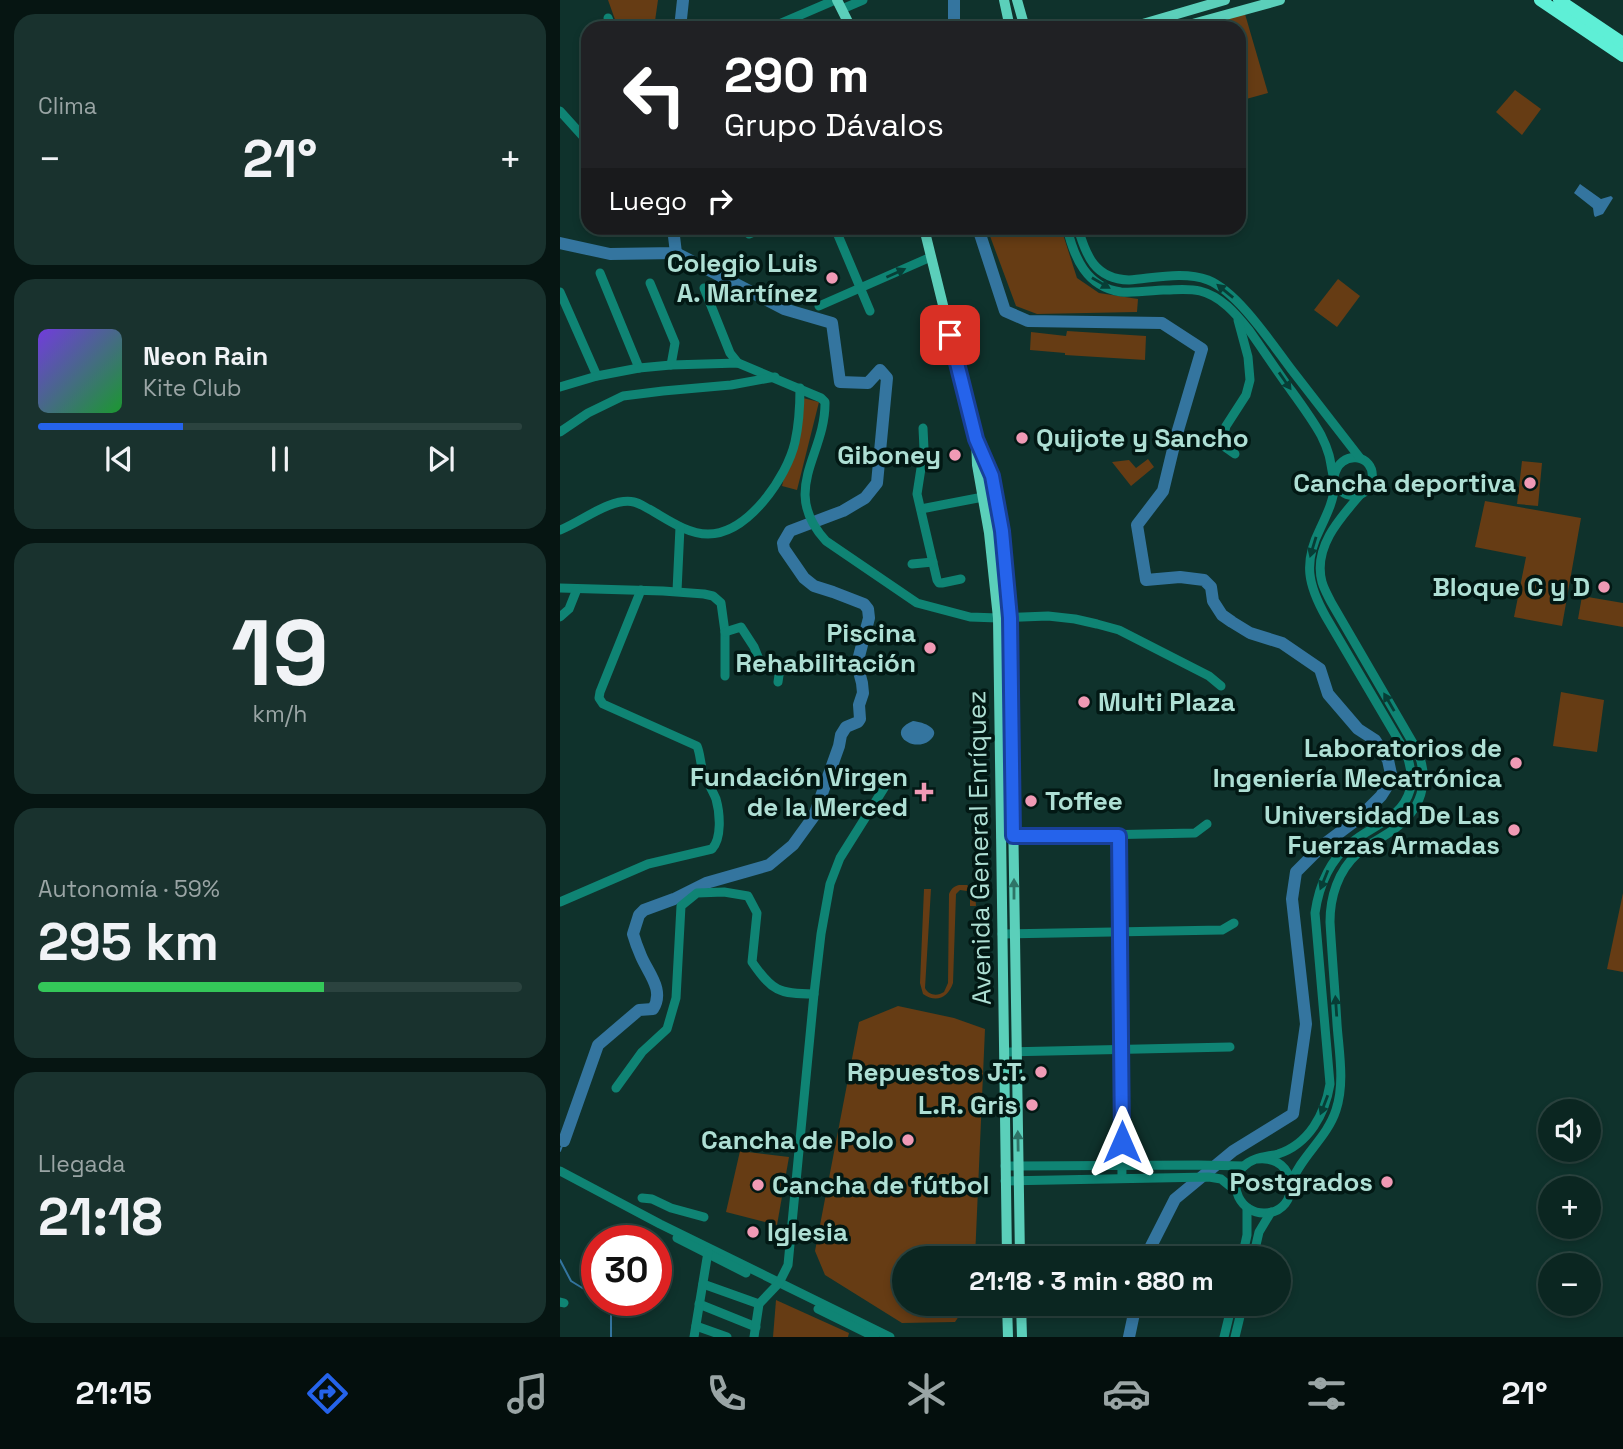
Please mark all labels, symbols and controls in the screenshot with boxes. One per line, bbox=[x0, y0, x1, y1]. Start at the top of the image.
text: 290 m bbox=[724, 44, 869, 106]
icon: left bbox=[609, 49, 700, 140]
text: Clima bbox=[38, 91, 97, 121]
text: Grupo Dávalos bbox=[724, 105, 944, 145]
text: 21° bbox=[243, 126, 317, 192]
text: − bbox=[38, 135, 62, 183]
text: + bbox=[498, 135, 522, 183]
icon: right bbox=[701, 182, 739, 220]
text: Luego bbox=[609, 184, 687, 218]
place label: Colegio Luis A. Martínez bbox=[667, 246, 818, 310]
one-way arrow bbox=[886, 267, 906, 279]
marker: Colegio Luis A. Martínez bbox=[824, 270, 840, 286]
one-way arrow bbox=[1091, 277, 1110, 289]
one-way arrow bbox=[1216, 284, 1234, 299]
pin bbox=[920, 305, 980, 365]
icon: arrive bbox=[931, 316, 969, 354]
text: Neon Rain bbox=[143, 339, 268, 373]
one-way arrow bbox=[1277, 372, 1291, 390]
text: Kite Club bbox=[143, 373, 242, 403]
place label: Quijote y Sancho bbox=[1036, 421, 1249, 455]
marker: Quijote y Sancho bbox=[1014, 430, 1030, 446]
place label: Giboney bbox=[837, 438, 941, 472]
icon: previous bbox=[100, 440, 138, 478]
icon: pause bbox=[261, 440, 299, 478]
icon: next bbox=[422, 440, 460, 478]
marker: Giboney bbox=[947, 447, 963, 463]
place label: Cancha deportiva bbox=[1293, 466, 1516, 500]
marker: Cancha deportiva bbox=[1522, 475, 1538, 491]
one-way arrow bbox=[1308, 537, 1318, 558]
place label: Bloque C y D bbox=[1432, 570, 1590, 604]
marker: Bloque C y D bbox=[1596, 579, 1612, 595]
text: 19 bbox=[231, 595, 329, 712]
place label: Piscina Rehabilitación bbox=[735, 616, 916, 680]
marker: Piscina Rehabilitación bbox=[922, 640, 938, 656]
place label: Multi Plaza bbox=[1098, 685, 1235, 719]
street label: Avenida General Enríquez bbox=[959, 690, 999, 1006]
one-way arrow bbox=[1383, 693, 1395, 712]
marker: Multi Plaza bbox=[1076, 694, 1092, 710]
text: km/h bbox=[253, 699, 307, 729]
place label: Laboratorios de Ingeniería Mecatrónica bbox=[1213, 731, 1502, 795]
marker: Laboratorios de Ingeniería Mecatrónica bbox=[1508, 755, 1524, 771]
place label: Fundación Virgen de la Merced bbox=[690, 760, 908, 824]
marker: Fundación Virgen de la Merced bbox=[914, 782, 934, 802]
place label: Toffee bbox=[1045, 784, 1123, 818]
marker: Toffee bbox=[1023, 793, 1039, 809]
place label: Universidad De Las Fuerzas Armadas bbox=[1264, 798, 1500, 862]
marker: Universidad De Las Fuerzas Armadas bbox=[1506, 822, 1522, 838]
one-way arrow bbox=[1318, 870, 1329, 891]
text: Autonomía · 59% bbox=[38, 874, 220, 904]
one-way arrow bbox=[1008, 878, 1020, 900]
text: 295 km bbox=[38, 909, 219, 975]
one-way arrow bbox=[1330, 995, 1341, 1017]
place label: Repuestos J.T. bbox=[847, 1055, 1027, 1089]
marker: Repuestos J.T. bbox=[1033, 1064, 1049, 1080]
place label: L.R. Gris bbox=[918, 1088, 1018, 1122]
one-way arrow bbox=[1318, 1095, 1329, 1116]
marker: L.R. Gris bbox=[1024, 1097, 1040, 1113]
map controls bbox=[1538, 1099, 1601, 1316]
button: sound bbox=[1538, 1099, 1601, 1162]
position arrow bbox=[1085, 1105, 1159, 1179]
place label: Cancha de Polo bbox=[701, 1123, 894, 1157]
one-way arrow bbox=[1012, 1130, 1024, 1152]
marker: Cancha de Polo bbox=[900, 1132, 916, 1148]
text: Llegada bbox=[38, 1149, 126, 1179]
place label: Postgrados bbox=[1229, 1165, 1373, 1199]
place label: Cancha de fútbol bbox=[772, 1168, 990, 1202]
marker: Postgrados bbox=[1379, 1174, 1395, 1190]
button: + bbox=[1538, 1176, 1601, 1239]
marker: Cancha de fútbol bbox=[750, 1177, 766, 1193]
text: 21:18 bbox=[38, 1184, 163, 1250]
place label: Iglesia bbox=[767, 1215, 848, 1249]
marker: Iglesia bbox=[745, 1224, 761, 1240]
speed limit sign: 30 bbox=[581, 1225, 672, 1316]
button: − bbox=[1538, 1253, 1601, 1316]
text: 21:18 · 3 min · 880 m bbox=[969, 1264, 1214, 1298]
icon: directions bbox=[303, 1369, 352, 1418]
icon: music bbox=[503, 1369, 552, 1418]
icon: phone bbox=[702, 1369, 751, 1418]
icon: climate bbox=[902, 1369, 951, 1418]
icon: car bbox=[1102, 1369, 1151, 1418]
icon: filters bbox=[1302, 1369, 1351, 1418]
text: 21:15 bbox=[75, 1373, 152, 1413]
text: 21° bbox=[1501, 1373, 1548, 1413]

